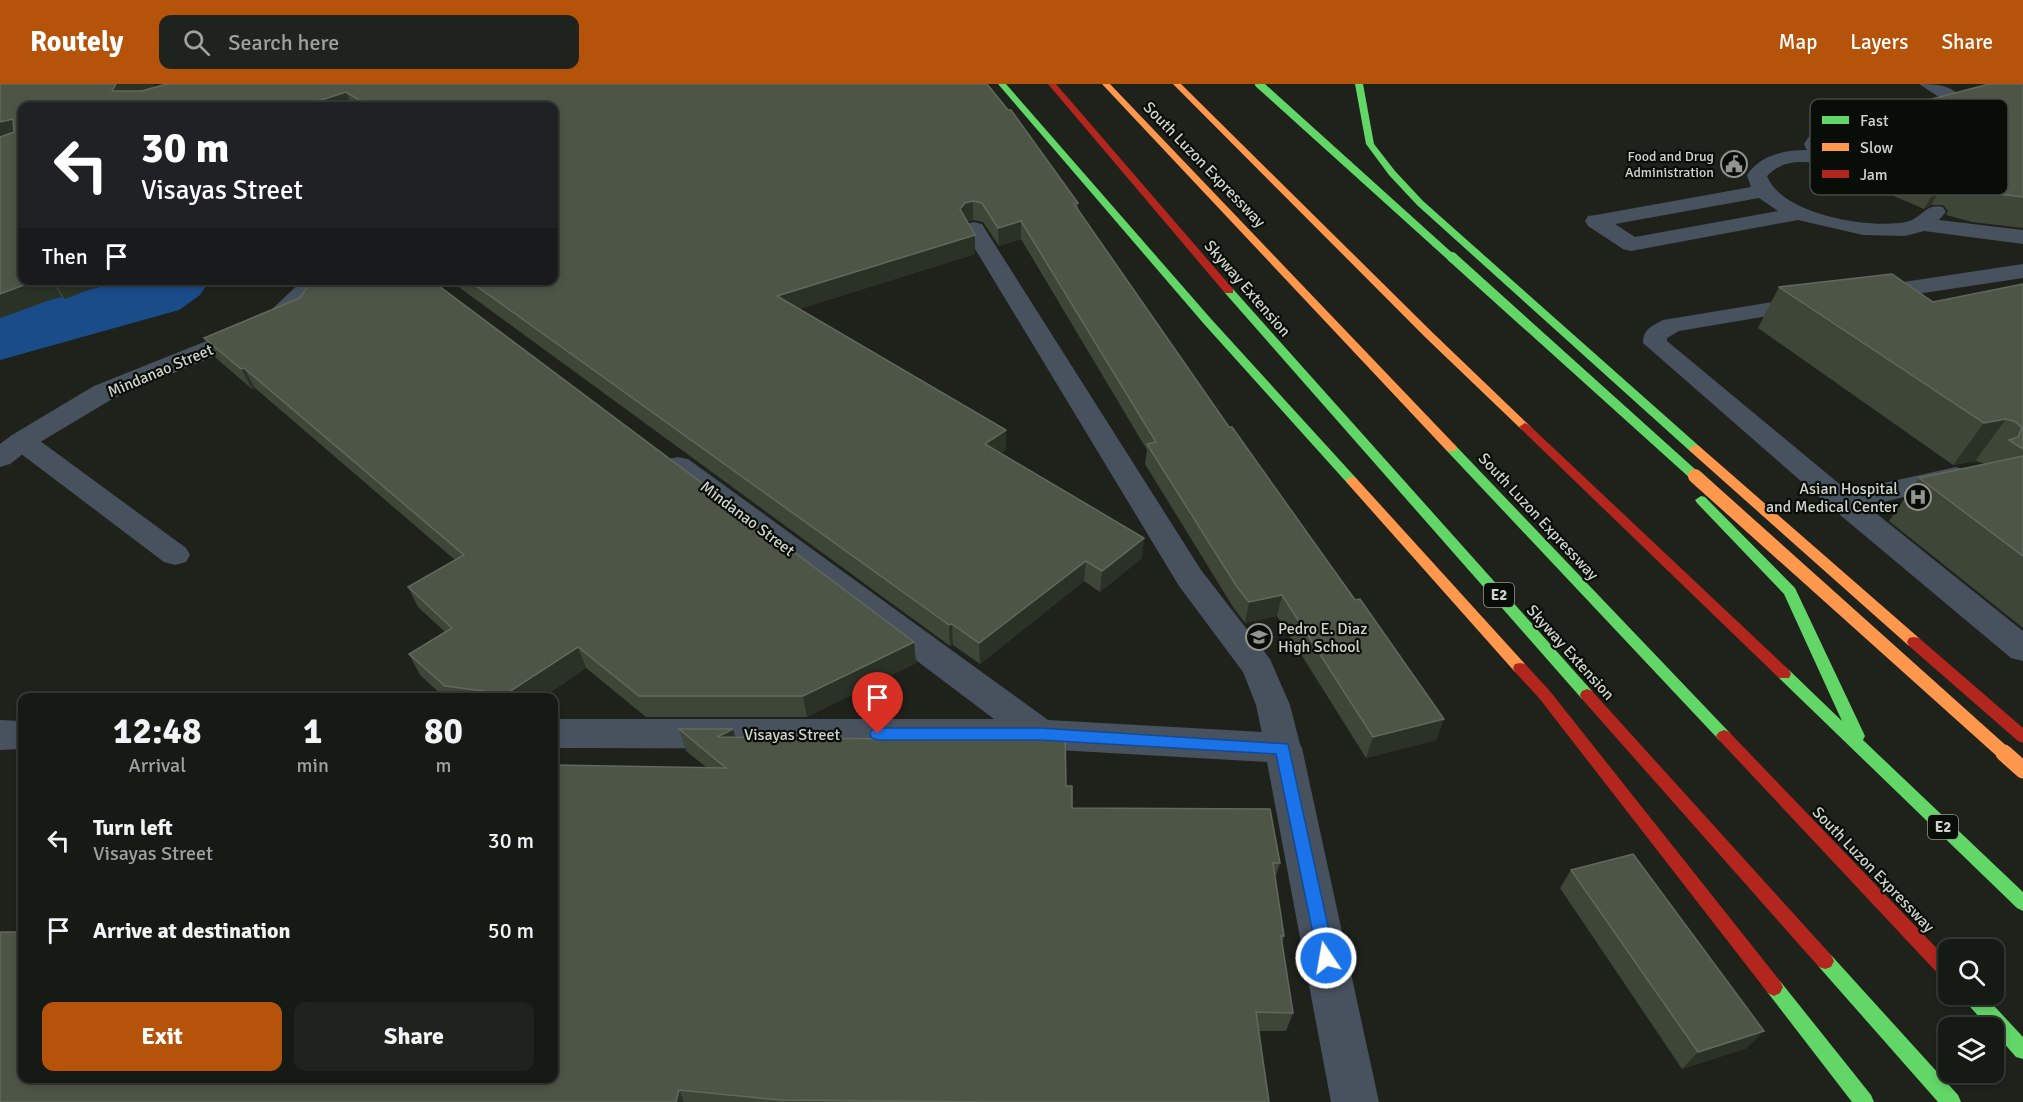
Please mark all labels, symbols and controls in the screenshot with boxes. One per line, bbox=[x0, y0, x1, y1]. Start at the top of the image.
search box bbox=[159, 15, 579, 69]
text: Routely bbox=[30, 25, 123, 59]
icon: search bbox=[180, 26, 213, 59]
text: Search here bbox=[228, 29, 339, 56]
text: Map bbox=[1779, 29, 1817, 55]
text: Layers bbox=[1850, 29, 1908, 55]
text: Share bbox=[1941, 29, 1993, 55]
street label: South Luzon Expressway bbox=[1139, 98, 1270, 232]
legend bbox=[1810, 99, 2008, 195]
text: Fast bbox=[1860, 111, 1889, 131]
text: 30 m bbox=[141, 123, 230, 174]
icon: left bbox=[42, 126, 120, 204]
text: Slow bbox=[1860, 138, 1894, 158]
place label: Food and Drug Administration bbox=[1625, 148, 1714, 181]
public building icon: Food and Drug Administration bbox=[1719, 149, 1749, 179]
text: Jam bbox=[1860, 165, 1888, 185]
text: Visayas Street bbox=[141, 174, 303, 207]
street label: Skyway Extension bbox=[1200, 236, 1295, 341]
icon: arrive bbox=[100, 240, 133, 273]
text: Then bbox=[42, 243, 88, 270]
street label: Mindanao Street bbox=[105, 340, 217, 402]
street label: South Luzon Expressway bbox=[1474, 449, 1603, 585]
street label: Mindanao Street bbox=[696, 477, 799, 561]
place label: Asian Hospital and Medical Center bbox=[1766, 479, 1898, 517]
hospital icon: Asian Hospital and Medical Center bbox=[1903, 482, 1933, 512]
road number: E2 bbox=[1484, 583, 1514, 607]
street label: Skyway Extension bbox=[1522, 601, 1618, 705]
place label: Pedro E. Diaz High School bbox=[1278, 619, 1367, 657]
school or university icon: Pedro E. Diaz High School bbox=[1244, 622, 1274, 652]
pin bbox=[852, 672, 903, 734]
icon: arrive bbox=[861, 681, 894, 714]
text: 12:48 bbox=[113, 709, 201, 754]
text: 1 bbox=[303, 709, 322, 754]
text: 80 bbox=[424, 709, 463, 754]
street label: Visayas Street bbox=[744, 725, 840, 745]
text: Arrival bbox=[128, 753, 186, 778]
text: min bbox=[297, 753, 329, 778]
text: m bbox=[435, 753, 451, 778]
street label: South Luzon Expressway bbox=[1808, 803, 1939, 937]
text: Turn left bbox=[93, 814, 173, 841]
road number: E2 bbox=[1928, 815, 1958, 839]
icon: left bbox=[42, 824, 75, 857]
text: 30 m bbox=[488, 827, 534, 854]
text: Visayas Street bbox=[93, 841, 213, 866]
icon: arrive bbox=[42, 914, 75, 947]
text: Arrive at destination bbox=[93, 917, 290, 944]
text: 50 m bbox=[488, 917, 534, 944]
position arrow bbox=[1294, 926, 1358, 990]
map controls bbox=[1938, 939, 2004, 1083]
button: search bbox=[1938, 939, 2004, 1005]
button: Exit bbox=[42, 1002, 282, 1071]
button: Share bbox=[294, 1002, 534, 1071]
button: layers bbox=[1938, 1017, 2004, 1083]

